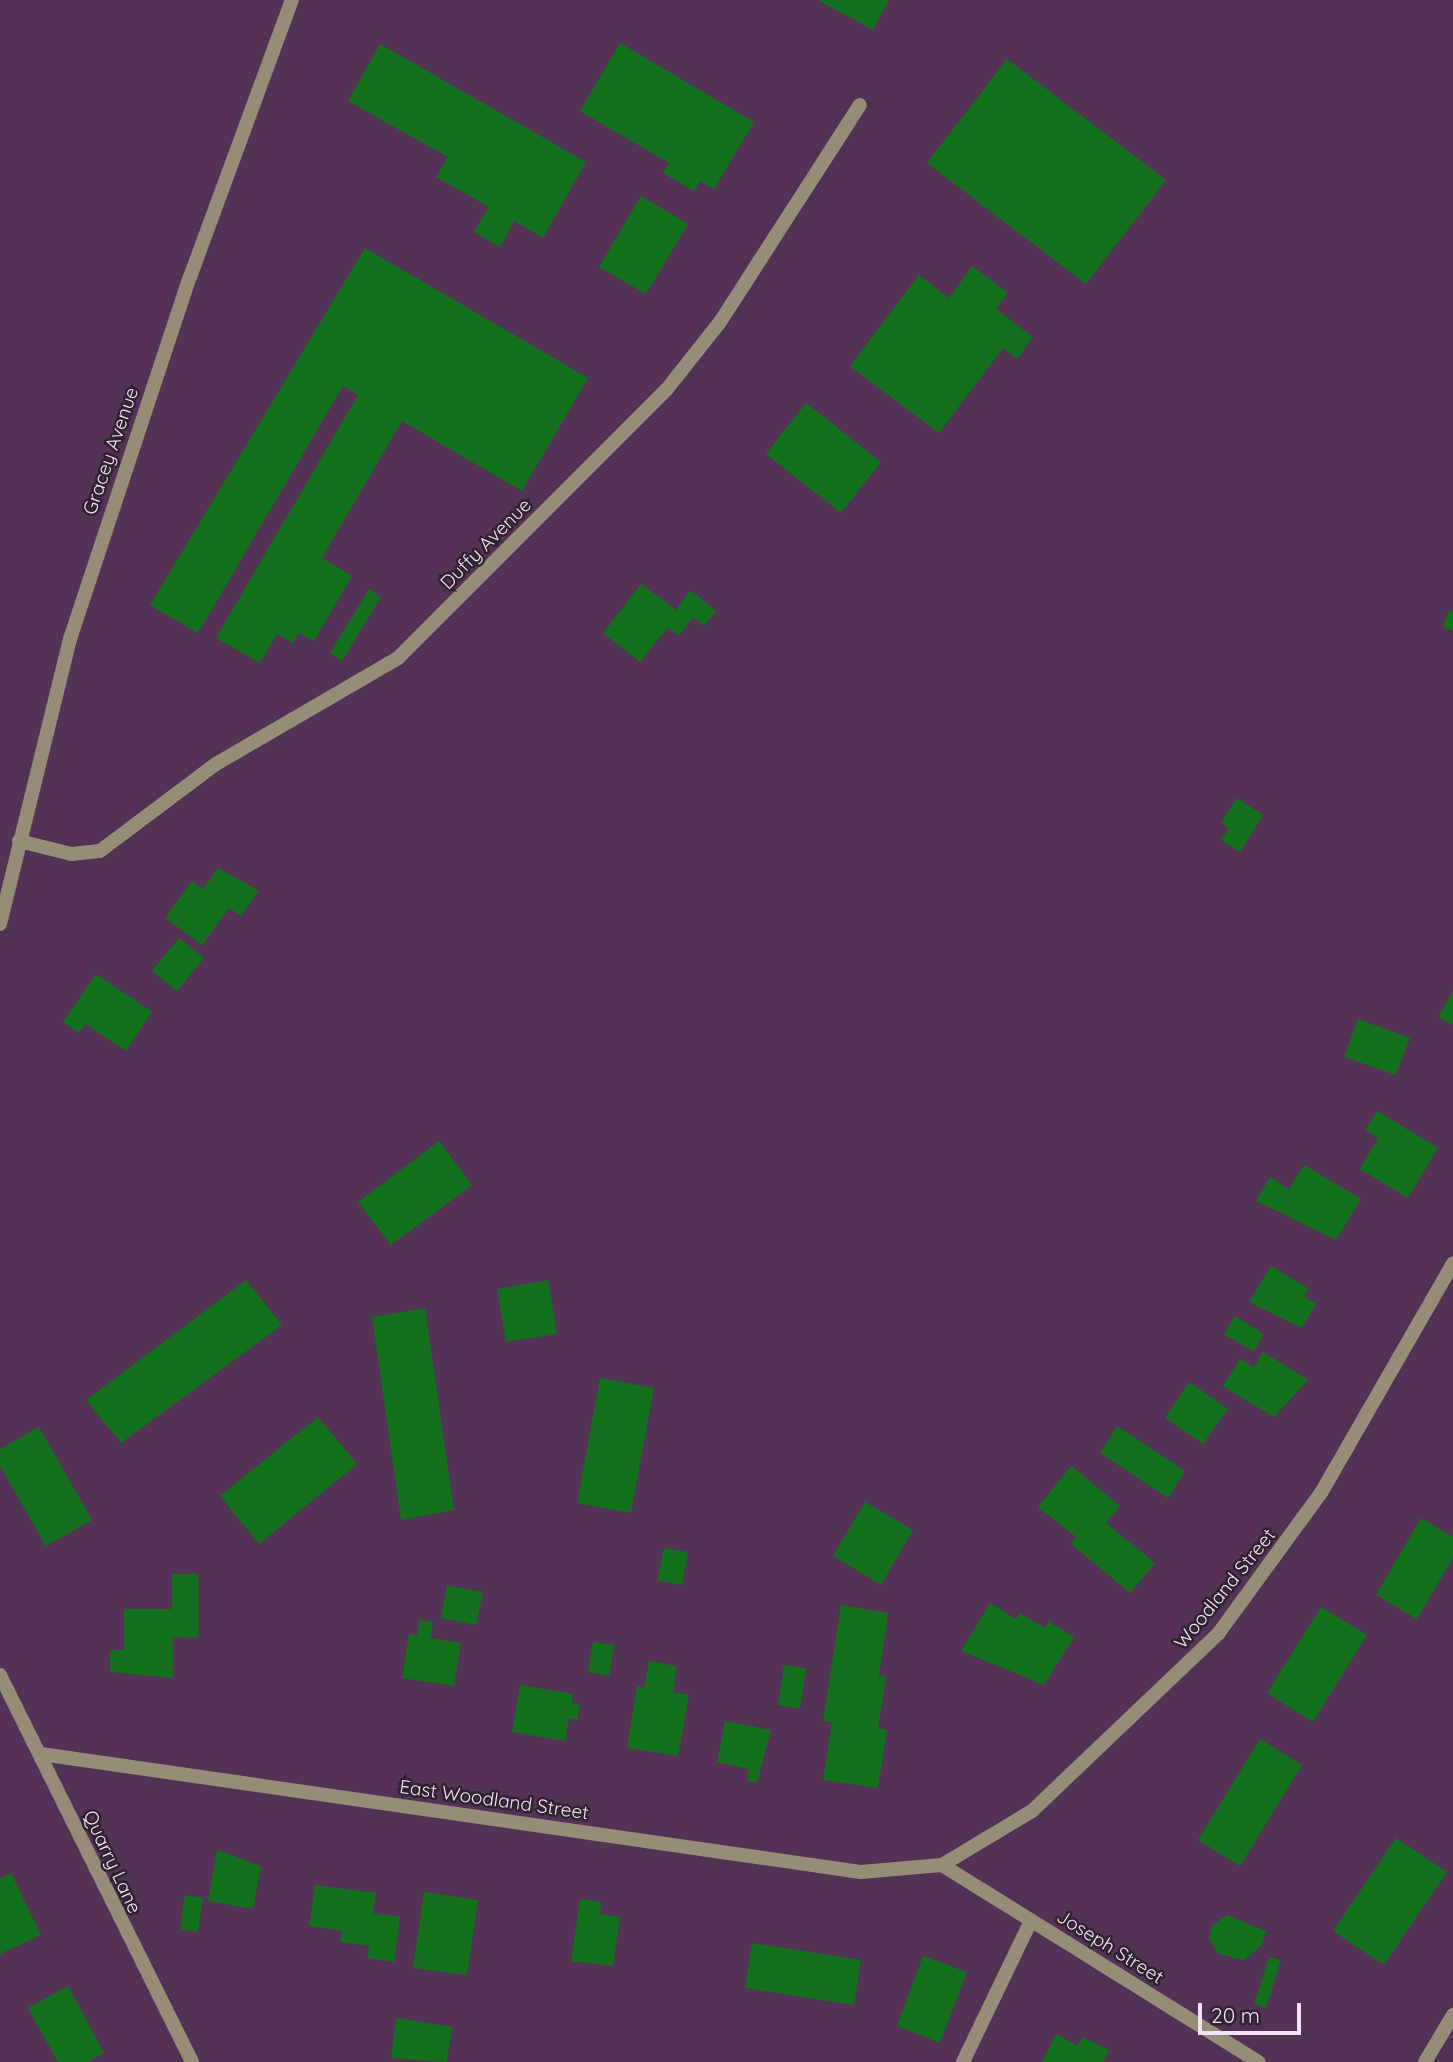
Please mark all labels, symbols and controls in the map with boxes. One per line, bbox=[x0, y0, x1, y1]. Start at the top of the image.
street label: Gracey Avenue bbox=[79, 384, 143, 518]
street label: Duffy Avenue bbox=[436, 494, 536, 594]
street label: Woodland Street bbox=[1170, 1524, 1280, 1654]
street label: East Woodland Street bbox=[398, 1775, 590, 1825]
street label: Quarry Lane bbox=[78, 1807, 146, 1917]
street label: Joseph Street bbox=[1052, 1905, 1168, 1989]
scale bar bbox=[1201, 1988, 1304, 2032]
text: 20 m bbox=[1211, 2002, 1260, 2028]

